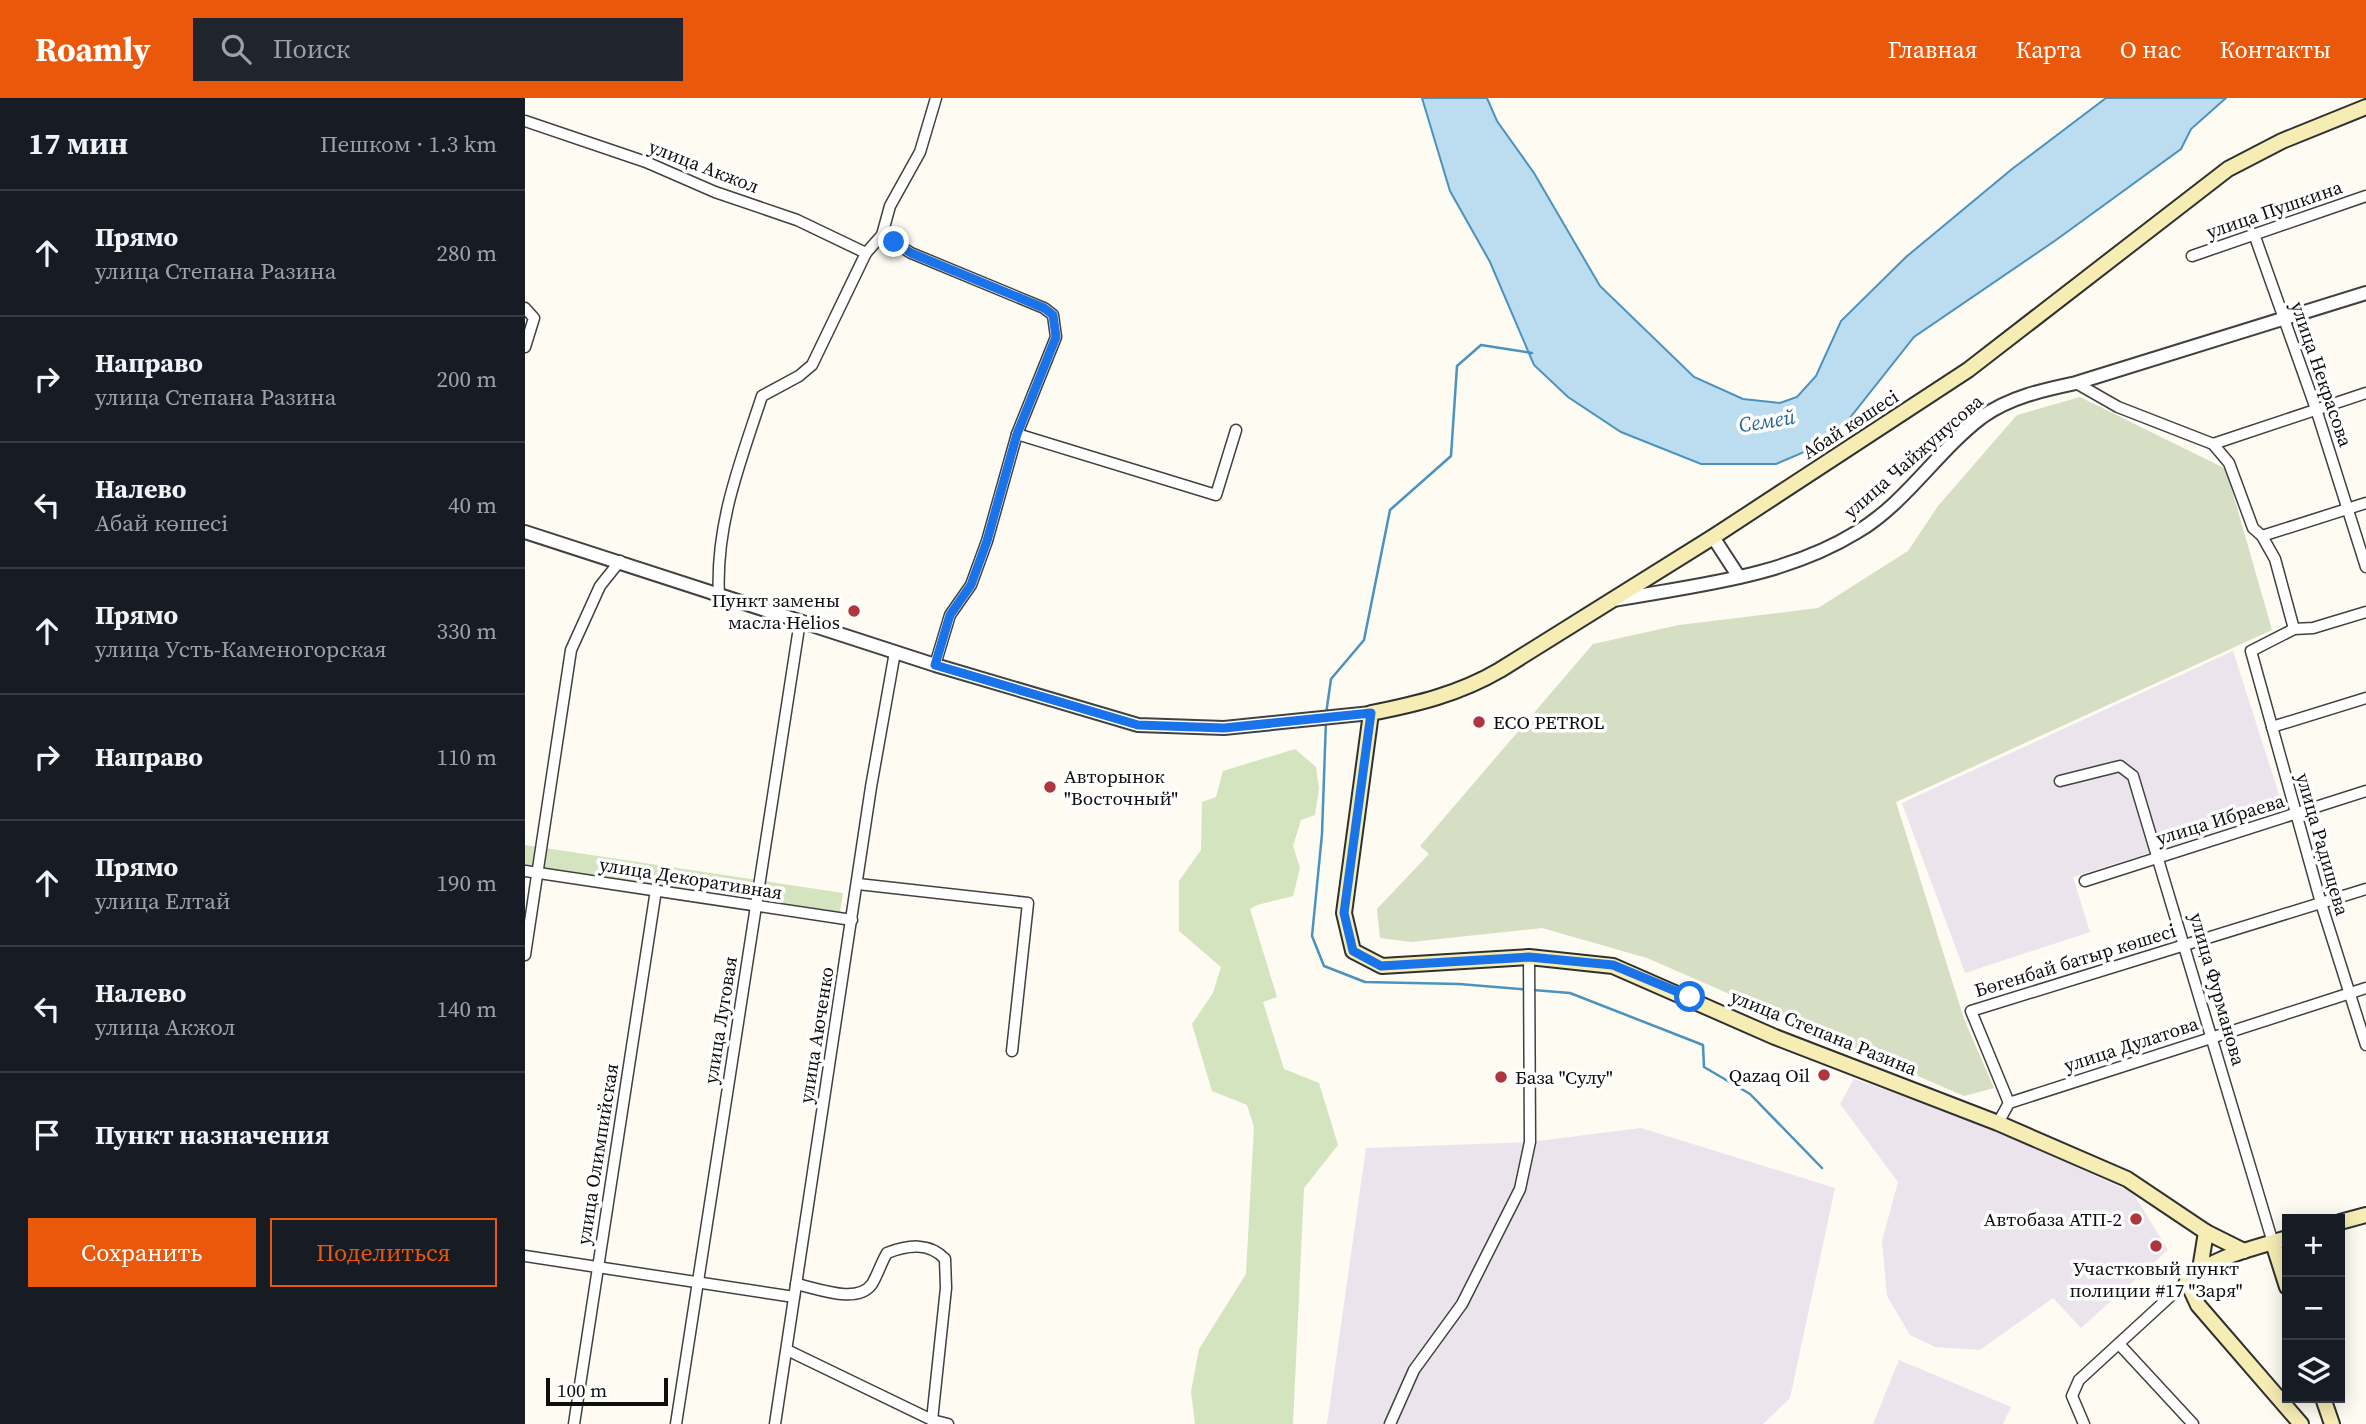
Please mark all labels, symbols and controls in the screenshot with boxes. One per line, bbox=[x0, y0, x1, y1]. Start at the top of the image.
search box bbox=[193, 18, 683, 81]
text: Roamly bbox=[35, 27, 151, 72]
icon: search bbox=[217, 30, 255, 68]
text: Поиск bbox=[273, 31, 350, 67]
text: Главная bbox=[1888, 33, 1977, 66]
text: Карта bbox=[2015, 33, 2082, 66]
text: О нас bbox=[2120, 33, 2181, 66]
text: Контакты bbox=[2219, 33, 2331, 66]
text: 17 мин bbox=[28, 123, 128, 164]
text: Пешком · 1.3 km bbox=[320, 128, 497, 160]
street label: улица Акжол bbox=[645, 133, 763, 199]
street label: улица Пушкина bbox=[2202, 173, 2346, 244]
text: Прямо bbox=[95, 219, 178, 255]
route end bbox=[878, 226, 909, 257]
icon: ahead bbox=[28, 234, 66, 272]
text: 280 m bbox=[436, 237, 497, 269]
text: улица Степана Разина bbox=[95, 255, 336, 287]
street label: улица Некрасова bbox=[2285, 298, 2359, 451]
text: Направо bbox=[95, 345, 203, 381]
icon: right bbox=[28, 360, 66, 398]
text: 200 m bbox=[436, 363, 497, 395]
text: улица Степана Разина bbox=[95, 381, 336, 413]
street label: Абай көшесі bbox=[1797, 383, 1904, 465]
street label: улица Чайжунусова bbox=[1838, 388, 1989, 524]
water label: Семей bbox=[1737, 402, 1797, 439]
text: Налево bbox=[95, 471, 186, 507]
icon: left bbox=[28, 486, 66, 524]
text: 40 m bbox=[448, 489, 497, 521]
text: Абай көшесі bbox=[95, 507, 228, 539]
place label: Пункт замены масла Helios bbox=[712, 587, 840, 635]
text: Прямо bbox=[95, 597, 178, 633]
marker: Пункт замены масла Helios bbox=[846, 603, 862, 619]
icon: ahead bbox=[28, 612, 66, 650]
text: 330 m bbox=[436, 615, 497, 647]
text: улица Усть-Каменогорская bbox=[95, 633, 387, 665]
place label: ECO PETROL bbox=[1493, 709, 1605, 735]
marker: ECO PETROL bbox=[1471, 714, 1487, 730]
icon: right bbox=[28, 738, 66, 776]
text: Направо bbox=[95, 739, 203, 775]
text: 110 m bbox=[436, 741, 497, 773]
place label: Авторынок "Восточный" bbox=[1064, 763, 1178, 811]
street label: улица Радищева bbox=[2290, 770, 2356, 919]
marker: Авторынок "Восточный" bbox=[1042, 779, 1058, 795]
street label: улица Ибраева bbox=[2153, 787, 2288, 851]
text: Прямо bbox=[95, 849, 178, 885]
street label: улица Декоративная bbox=[598, 851, 784, 905]
icon: ahead bbox=[28, 864, 66, 902]
text: 190 m bbox=[436, 867, 497, 899]
text: улица Елтай bbox=[95, 885, 231, 917]
street label: улица Фурманова bbox=[2184, 910, 2252, 1069]
street label: Бөгенбай батыр көшесі bbox=[1971, 917, 2179, 1003]
street label: улица Луговая bbox=[697, 954, 743, 1086]
street label: улица Аюченко bbox=[792, 965, 840, 1105]
text: Налево bbox=[95, 975, 186, 1011]
route start bbox=[1674, 981, 1705, 1012]
street label: улица Степана Разина bbox=[1727, 983, 1922, 1082]
icon: left bbox=[28, 990, 66, 1028]
text: 140 m bbox=[436, 993, 497, 1025]
street label: улица Дулатова bbox=[2060, 1010, 2202, 1078]
text: улица Акжол bbox=[95, 1011, 236, 1043]
street label: улица Олимпийская bbox=[570, 1061, 624, 1247]
place label: Qazaq Oil bbox=[1729, 1062, 1810, 1088]
place label: База "Сулу" bbox=[1515, 1064, 1613, 1090]
marker: Qazaq Oil bbox=[1816, 1067, 1832, 1083]
marker: База "Сулу" bbox=[1493, 1069, 1509, 1085]
icon: arrive bbox=[28, 1116, 66, 1154]
text: Пункт назначения bbox=[95, 1117, 329, 1153]
place label: Автобаза АТП-2 bbox=[1984, 1206, 2122, 1232]
marker: Автобаза АТП-2 bbox=[2128, 1211, 2144, 1227]
map controls bbox=[2282, 1214, 2345, 1403]
button: + bbox=[2282, 1214, 2345, 1277]
button: Сохранить bbox=[28, 1218, 256, 1287]
button: Поделиться bbox=[270, 1218, 497, 1287]
marker: Участковый пункт полиции #17 "Заря" bbox=[2148, 1238, 2164, 1254]
place label: Участковый пункт полиции #17 "Заря" bbox=[2069, 1255, 2243, 1303]
button: − bbox=[2282, 1277, 2345, 1340]
button: layers bbox=[2282, 1340, 2345, 1403]
scale bar bbox=[546, 1375, 669, 1407]
text: 100 m bbox=[557, 1377, 607, 1403]

